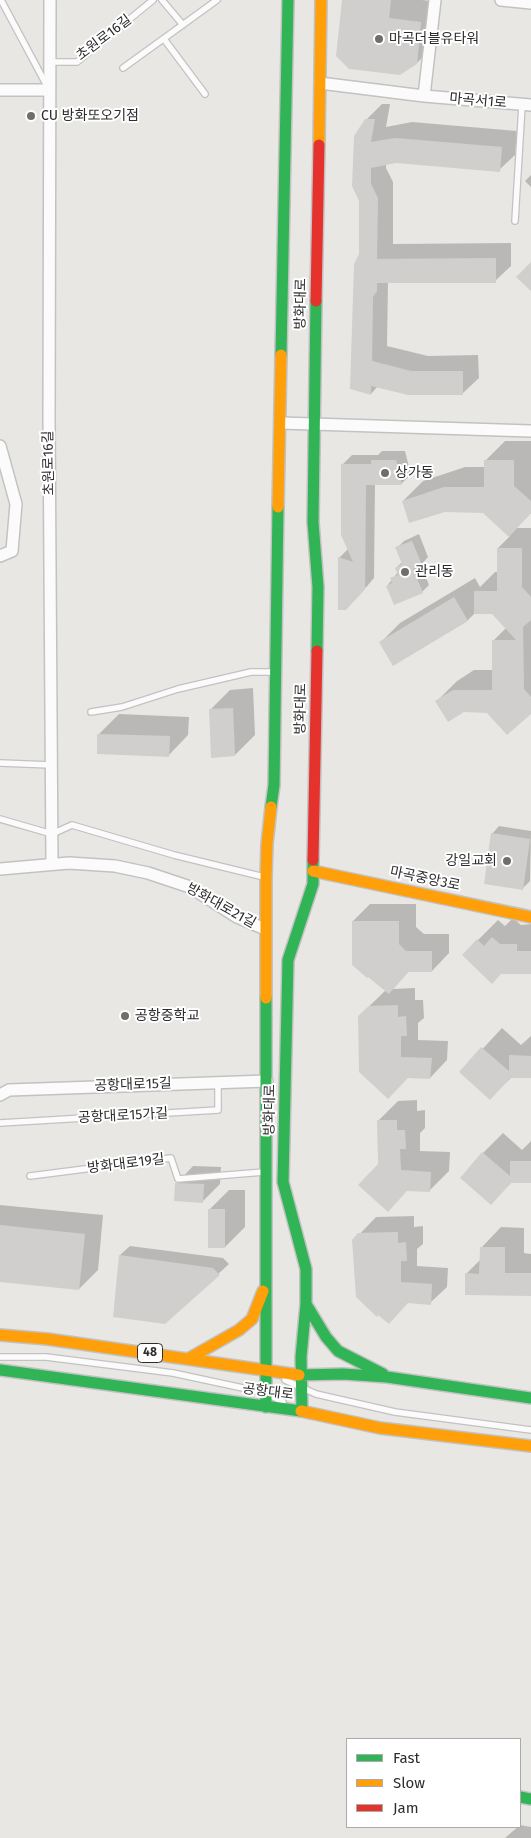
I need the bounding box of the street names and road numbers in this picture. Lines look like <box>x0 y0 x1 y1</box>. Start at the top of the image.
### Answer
street label: 초원로16길 <box>73 12 135 64</box>
street label: 마곡서1로 <box>449 90 507 112</box>
street label: 방화대로 <box>292 278 310 330</box>
street label: 초원로16길 <box>40 430 58 496</box>
street label: 방화대로 <box>292 683 310 735</box>
street label: 마곡중앙3로 <box>388 863 462 895</box>
street label: 방화대로21길 <box>183 880 259 932</box>
street label: 공항대로15길 <box>94 1075 172 1095</box>
street label: 방화대로 <box>261 1084 279 1136</box>
street label: 공항대로15가길 <box>77 1105 169 1127</box>
street label: 방화대로19길 <box>86 1151 166 1177</box>
road number: 48 <box>138 1344 162 1362</box>
street label: 공항대로 <box>241 1381 295 1403</box>

